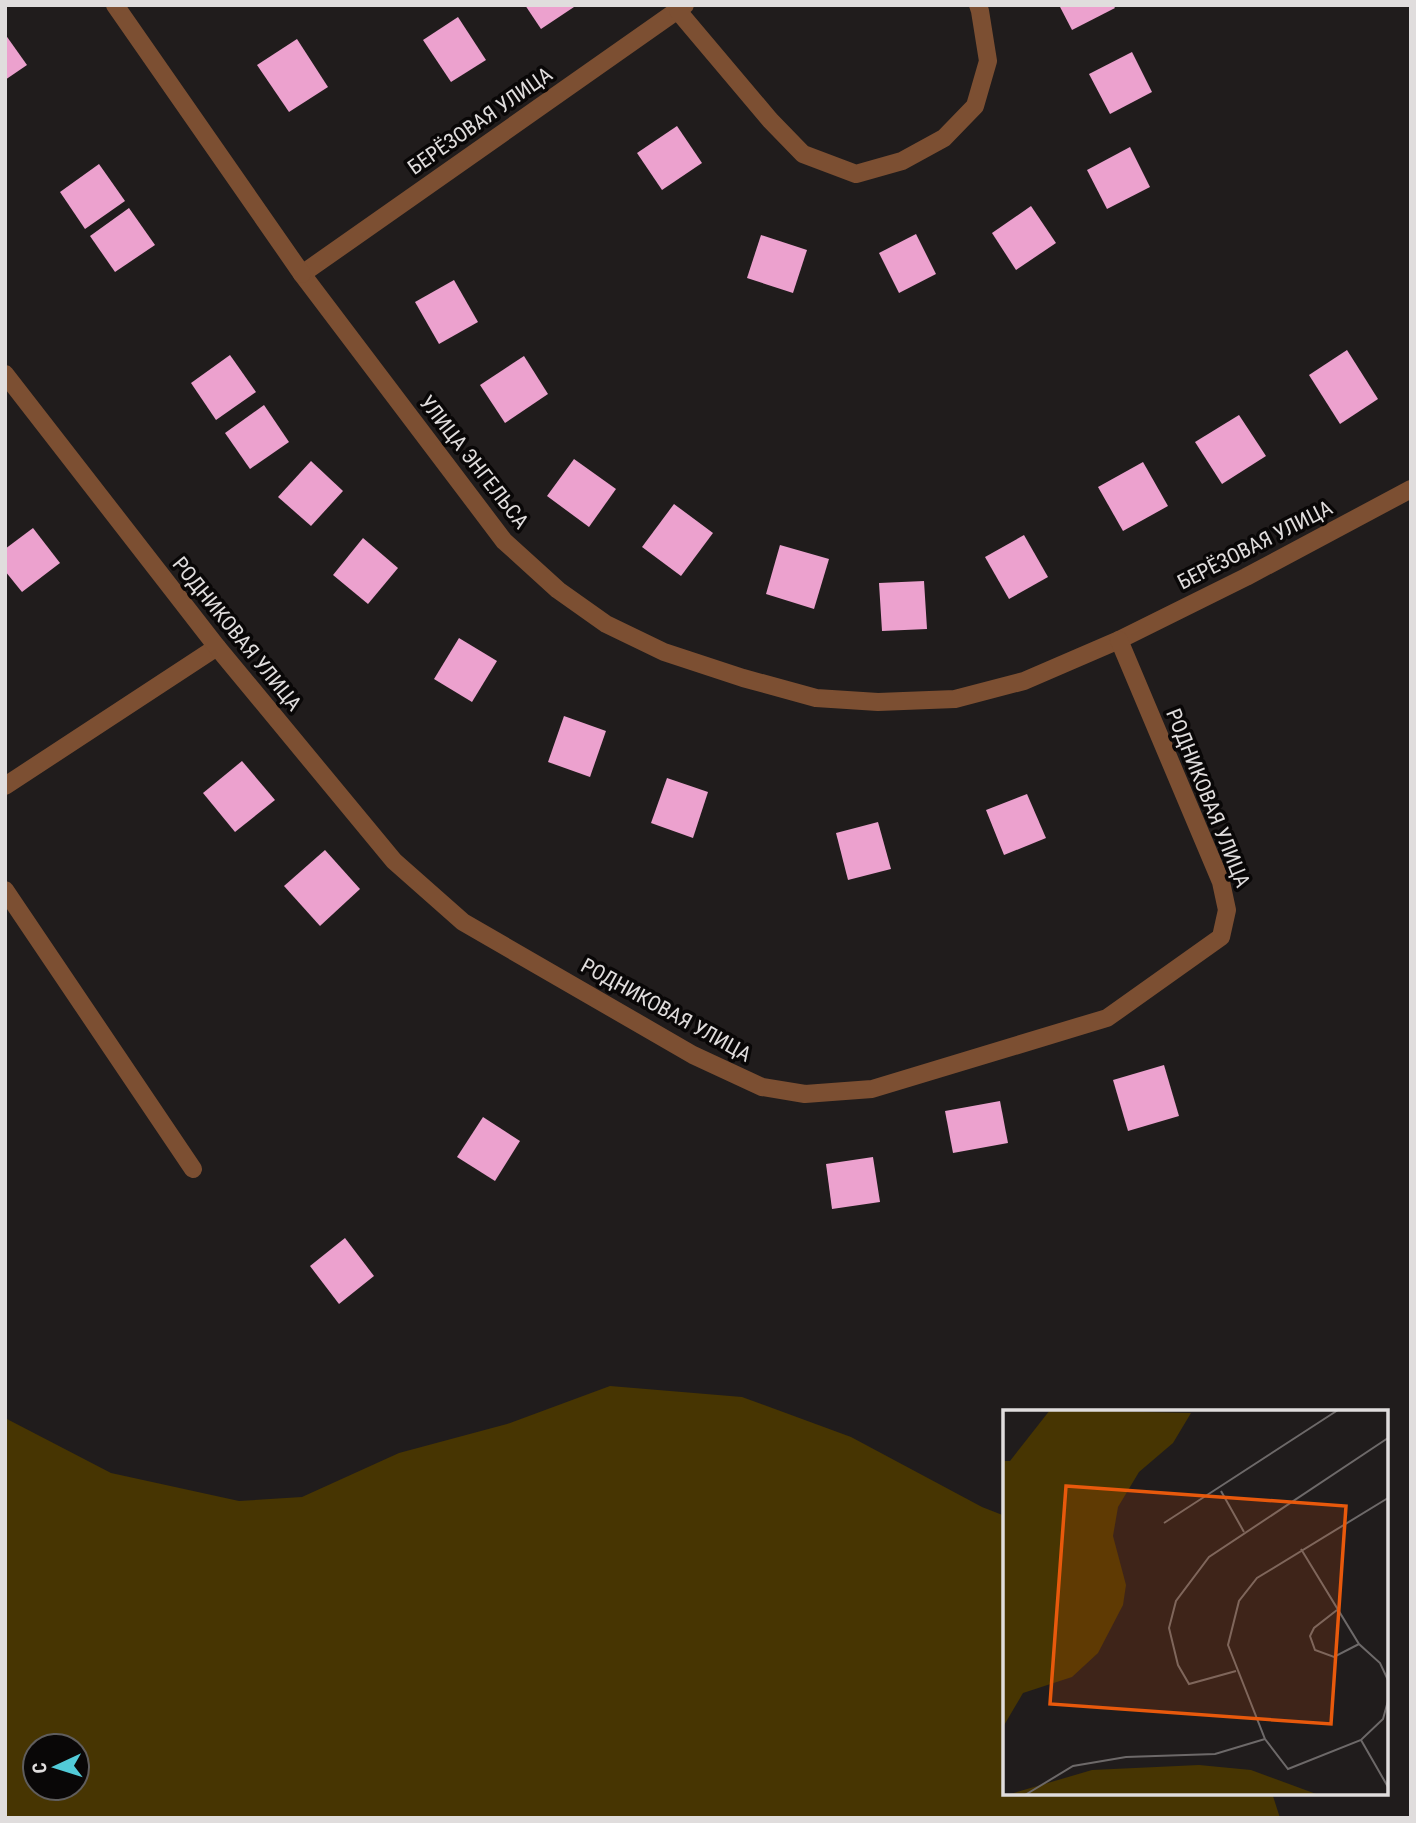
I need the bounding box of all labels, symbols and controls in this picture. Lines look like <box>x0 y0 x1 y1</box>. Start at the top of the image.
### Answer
street label: БЕРЁЗОВАЯ УЛИЦА <box>403 62 557 180</box>
street label: УЛИЦА ЭНГЕЛЬСА <box>415 391 533 533</box>
street label: БЕРЁЗОВАЯ УЛИЦА <box>1174 496 1336 594</box>
street label: РОДНИКОВАЯ УЛИЦА <box>168 552 306 716</box>
street label: РОДНИКОВАЯ УЛИЦА <box>1161 705 1255 891</box>
street label: РОДНИКОВАЯ УЛИЦА <box>577 953 755 1067</box>
inset map <box>1003 1410 1388 1795</box>
north arrow <box>21 1732 91 1802</box>
text: С <box>28 1762 51 1774</box>

